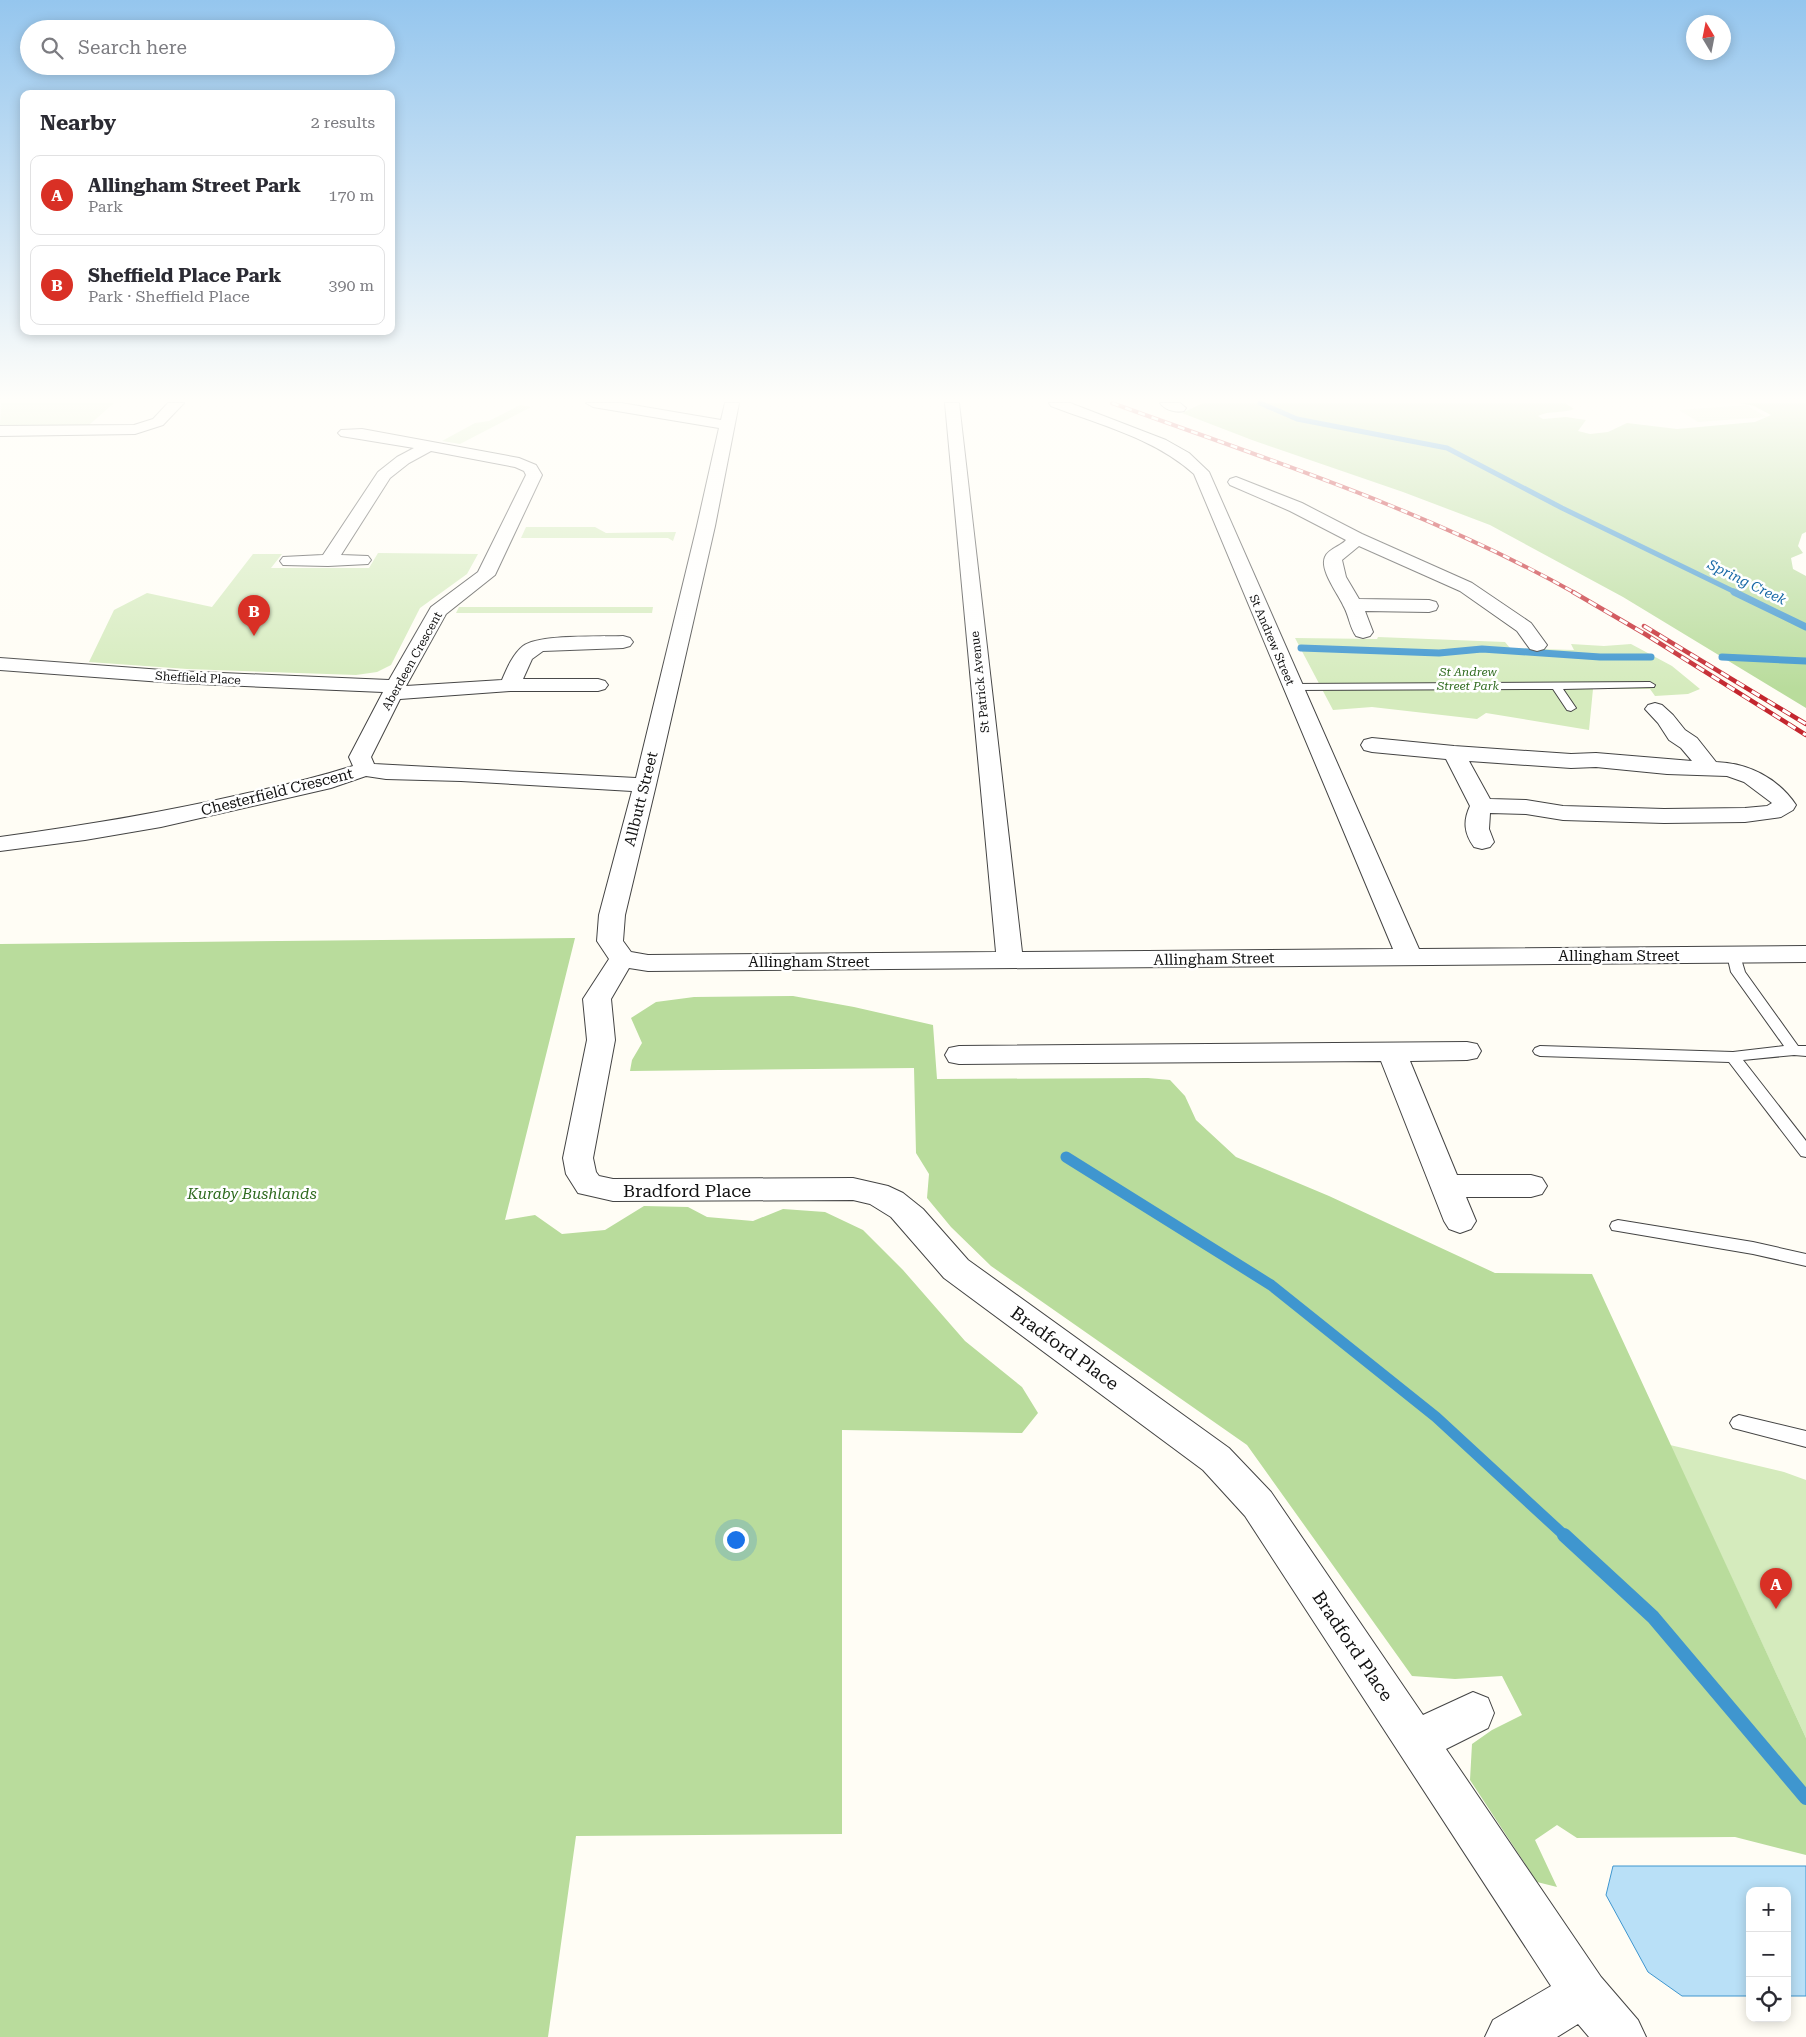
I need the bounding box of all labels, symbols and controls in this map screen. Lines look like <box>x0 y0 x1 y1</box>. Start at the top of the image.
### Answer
north arrow <box>1686 15 1731 60</box>
search box <box>20 20 395 75</box>
icon: search <box>38 34 66 62</box>
text: Search here <box>78 36 187 59</box>
text: Nearby <box>40 111 116 135</box>
text: 2 results <box>311 113 375 132</box>
text: Allingham Street Park <box>88 174 301 197</box>
text: A <box>51 186 63 205</box>
text: 170 m <box>328 186 374 205</box>
text: Park <box>88 197 123 216</box>
text: Sheffield Place Park <box>88 264 281 287</box>
text: B <box>51 276 63 295</box>
text: 390 m <box>328 276 374 295</box>
text: Park · Sheffield Place <box>88 287 250 306</box>
water label: Spring Creek <box>1704 556 1789 608</box>
street label: St Andrew Street <box>1247 592 1298 688</box>
pin: B <box>238 595 270 636</box>
street label: Aberdeen Crescent <box>379 609 445 713</box>
street label: St Patrick Avenue <box>968 630 992 734</box>
park label: St Andrew Street Park <box>1436 665 1500 693</box>
street label: Sheffield Place <box>155 669 242 687</box>
street label: Allbutt Street <box>621 749 662 848</box>
street label: Chesterfield Crescent <box>199 764 355 820</box>
street label: Allingham Street <box>1558 947 1680 965</box>
street label: Allingham Street <box>1153 949 1275 969</box>
street label: Allingham Street <box>748 953 870 971</box>
street label: Bradford Place <box>623 1180 751 1201</box>
park label: Kuraby Bushlands <box>186 1185 317 1203</box>
street label: Bradford Place <box>1007 1302 1123 1394</box>
your location <box>723 1527 749 1553</box>
pin: A <box>1760 1568 1792 1609</box>
street label: Bradford Place <box>1308 1587 1398 1705</box>
map controls <box>1746 1887 1791 2022</box>
button: + <box>1746 1887 1791 1932</box>
button: − <box>1746 1932 1791 1977</box>
button: locate <box>1746 1977 1791 2022</box>

